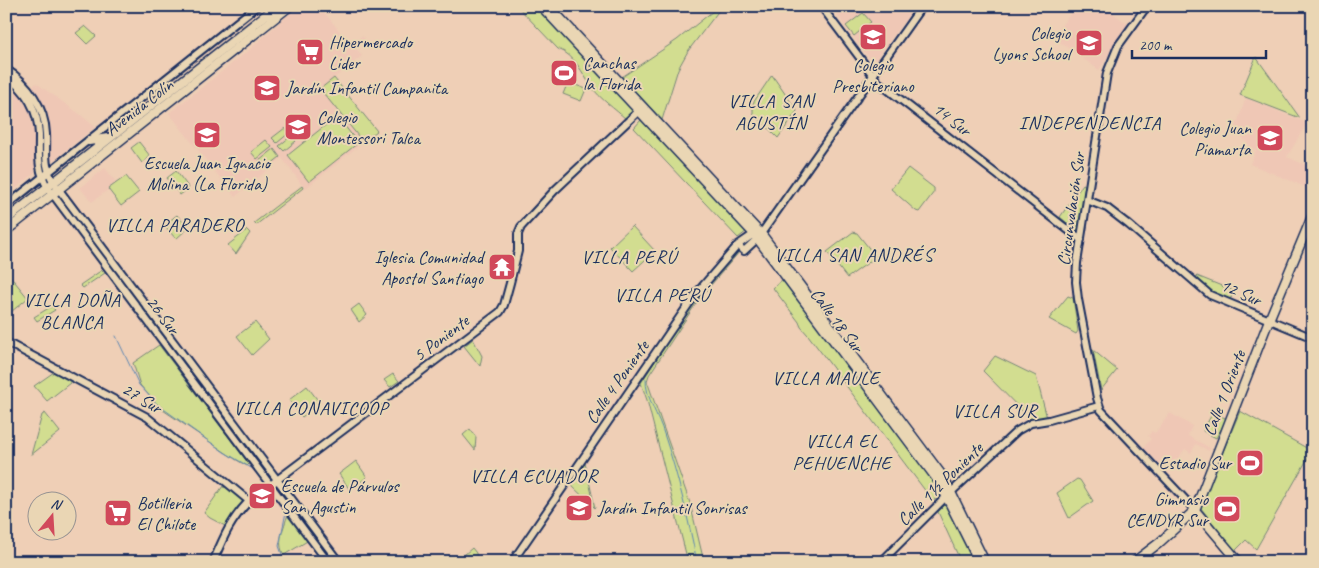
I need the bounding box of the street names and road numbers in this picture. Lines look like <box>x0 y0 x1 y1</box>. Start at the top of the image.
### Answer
street label: Avenida Colín <box>101 73 178 140</box>
street label: 14 Sur <box>929 97 977 142</box>
street label: Circunvalación Sur <box>1052 149 1090 267</box>
street label: 12 Sur <box>1217 273 1267 312</box>
street label: Calle 18 Sur <box>806 284 870 358</box>
street label: 26 Sur <box>142 292 186 340</box>
street label: 5 Poniente <box>409 309 474 366</box>
street label: Calle 4 Poniente <box>580 335 654 428</box>
street label: Calle 1 Oriente <box>1198 346 1251 439</box>
street label: 27 Sur <box>118 378 168 420</box>
street label: Calle 1½ Poniente <box>892 437 988 530</box>

